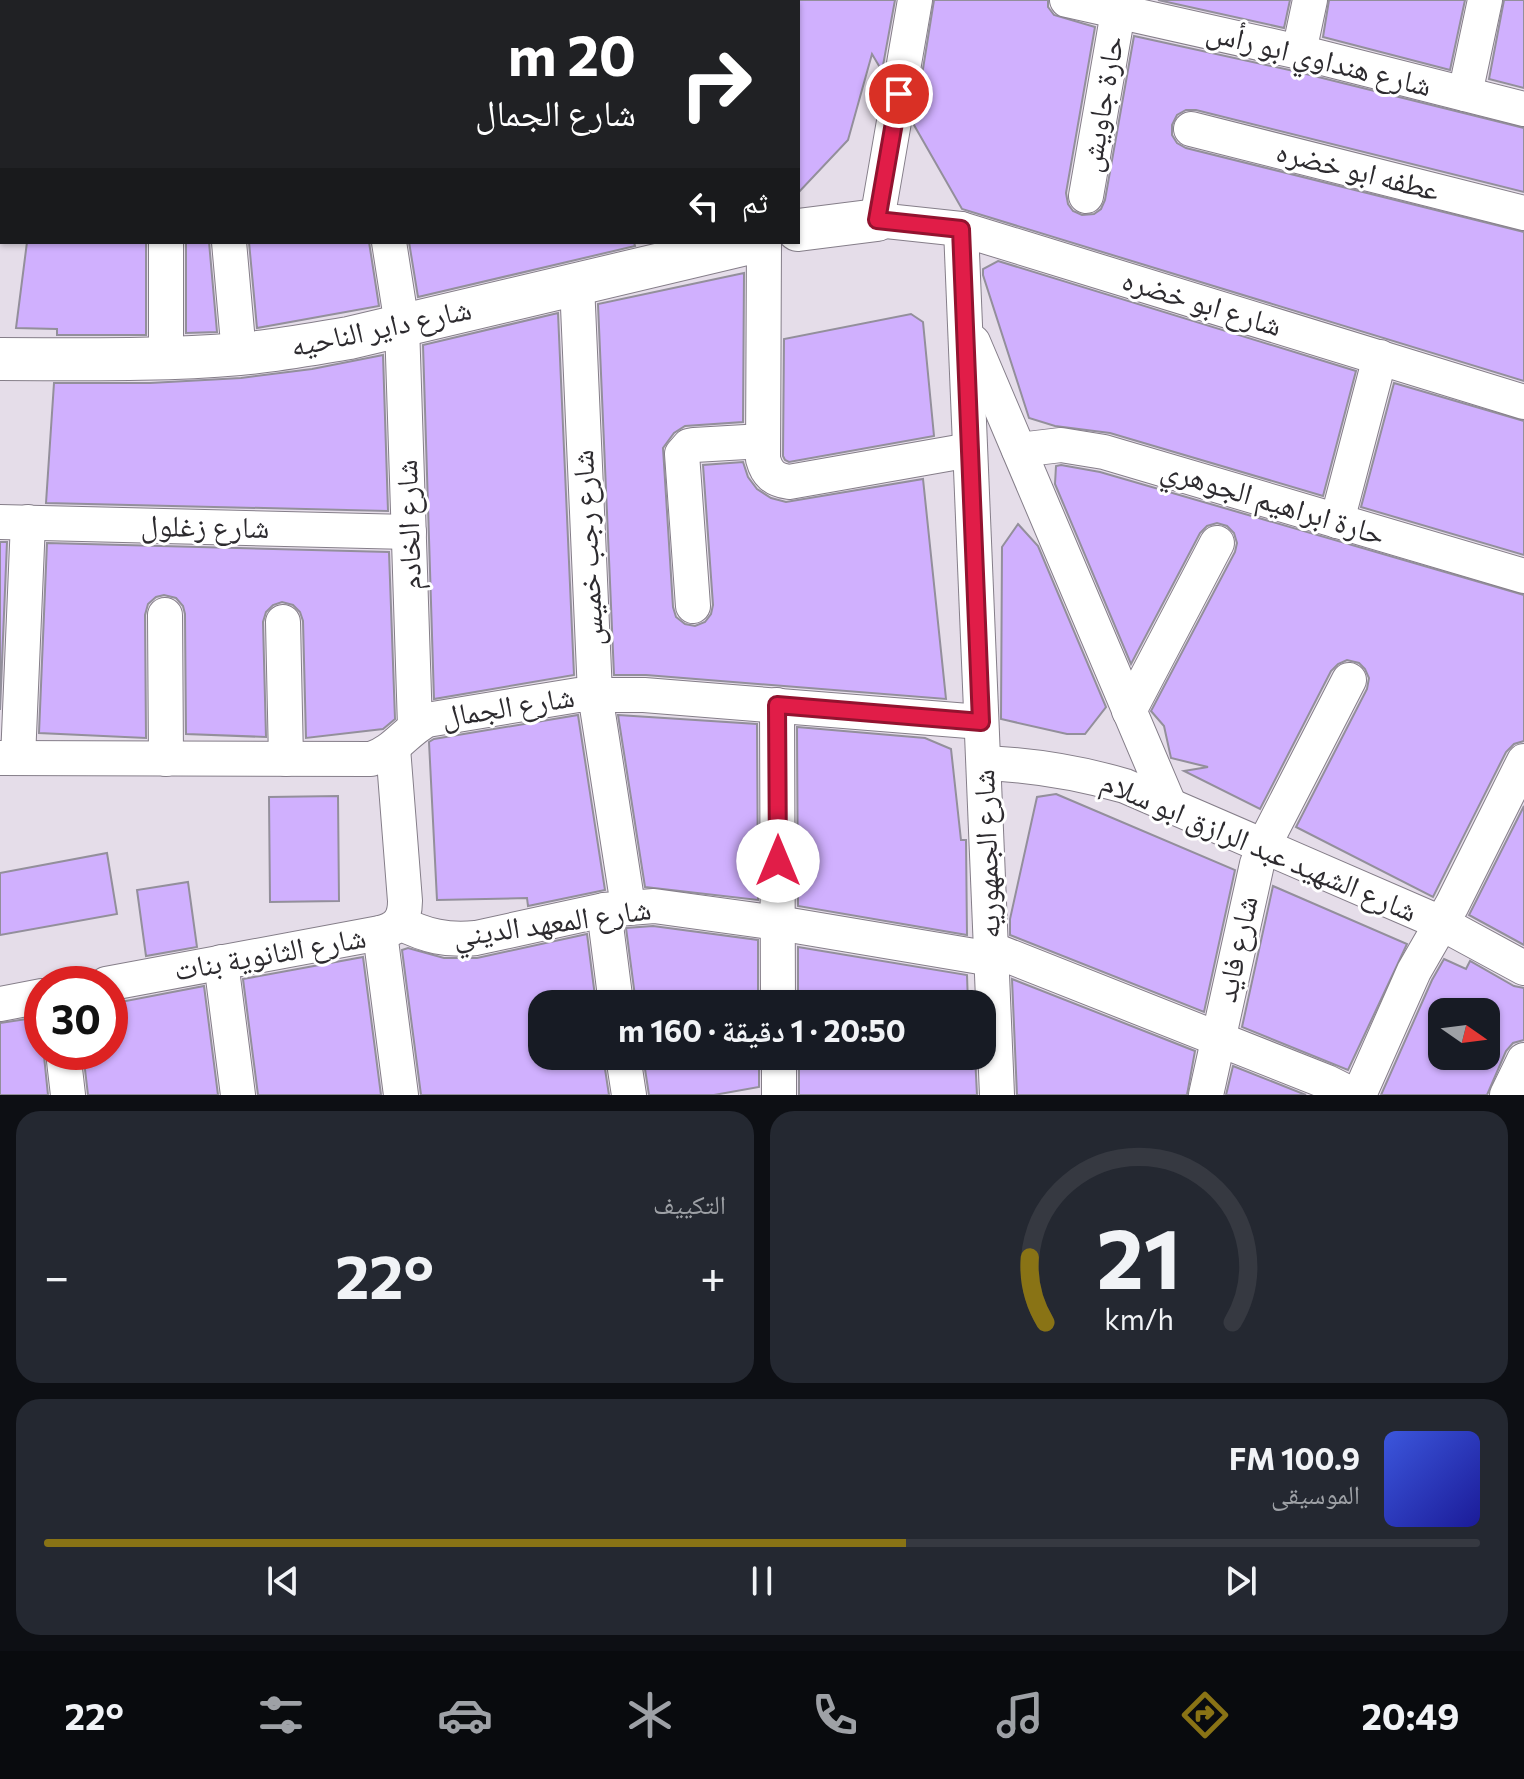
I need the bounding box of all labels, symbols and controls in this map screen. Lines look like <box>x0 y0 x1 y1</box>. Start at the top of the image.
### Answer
street label: شارع هنداوي ابو رأس <box>1201 11 1436 110</box>
text: 20 m <box>508 19 636 88</box>
icon: right <box>664 32 768 136</box>
street label: حارة جاويش <box>1069 33 1132 175</box>
pin <box>865 60 933 128</box>
icon: arrive <box>877 72 921 116</box>
text: شارع الجمال <box>475 89 636 133</box>
street label: عطفه ابو خضره <box>1273 130 1444 208</box>
text: ثم <box>742 182 768 219</box>
icon: left <box>682 184 726 228</box>
street label: شارع ابو خضره <box>1118 259 1287 345</box>
street label: شارع داير الناحيه <box>287 288 475 366</box>
street label: حارة ابراهيم الجوهري <box>1155 448 1390 558</box>
street label: شارع رجب خميس <box>562 449 612 647</box>
street label: شارع الخادم <box>386 459 430 591</box>
street label: شارع زغلول <box>140 505 270 547</box>
street label: شارع الجمال <box>438 676 577 736</box>
street label: شارع الشهيد عبد الرازق ابو سلام <box>1095 761 1424 931</box>
street label: شارع الجمهوريه <box>963 769 1009 939</box>
position arrow <box>736 819 820 903</box>
street label: شارع المعهد الديني <box>450 888 654 960</box>
street label: شارع فايد <box>1205 892 1267 1006</box>
street label: شارع الثانوية بنات <box>171 916 369 990</box>
speed limit sign: 30 <box>24 966 128 1070</box>
north arrow <box>1428 998 1500 1070</box>
map controls <box>1428 998 1500 1070</box>
text: 20:50 · 1 دقيقة · 160 m <box>618 1011 906 1048</box>
text: التكييف <box>653 1188 726 1219</box>
text: 21 <box>1097 1204 1181 1306</box>
text: 22° <box>335 1238 434 1311</box>
text: − <box>44 1248 69 1302</box>
text: + <box>700 1248 726 1302</box>
text: km/h <box>1104 1301 1174 1336</box>
text: 100.9 FM <box>1229 1439 1360 1476</box>
text: الموسيقى <box>1271 1478 1360 1509</box>
icon: previous <box>261 1559 305 1603</box>
icon: pause <box>740 1559 784 1603</box>
icon: next <box>1219 1559 1263 1603</box>
icon: filters <box>253 1687 309 1743</box>
icon: car <box>437 1687 493 1743</box>
icon: climate <box>622 1687 678 1743</box>
icon: phone <box>807 1687 863 1743</box>
icon: music <box>992 1687 1048 1743</box>
icon: directions <box>1177 1687 1233 1743</box>
text: 22° <box>64 1693 124 1737</box>
text: 20:49 <box>1362 1693 1460 1737</box>

